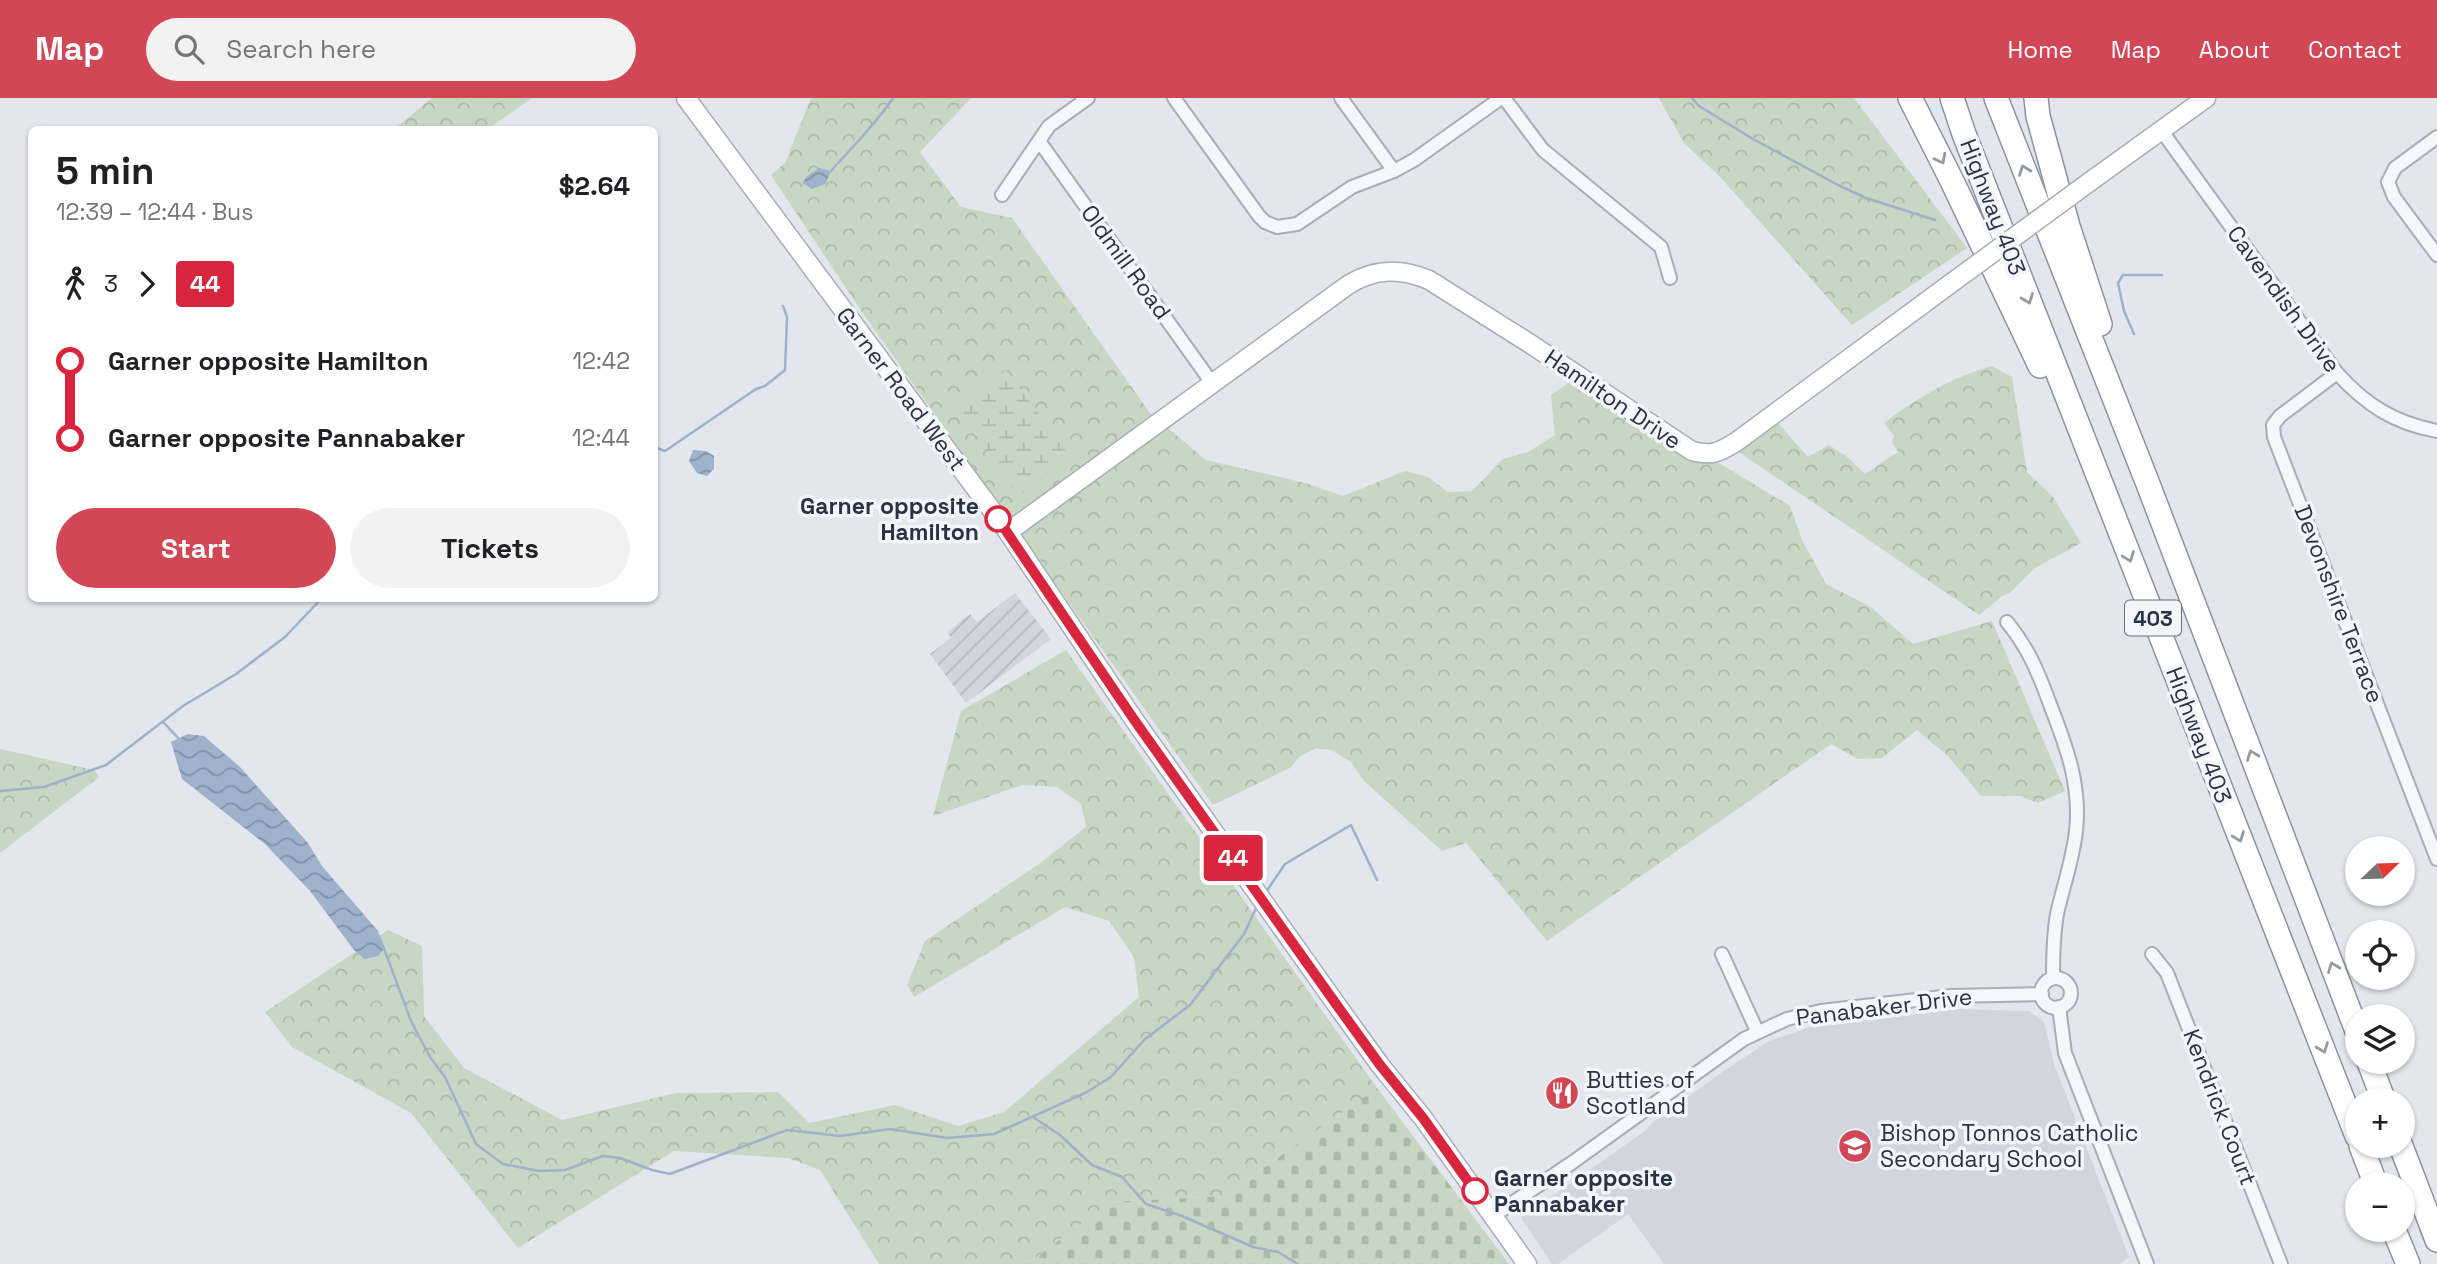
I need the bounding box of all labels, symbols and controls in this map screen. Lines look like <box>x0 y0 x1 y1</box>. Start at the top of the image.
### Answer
search box <box>146 18 636 81</box>
text: Map <box>35 28 104 70</box>
icon: search <box>170 30 208 68</box>
text: Search here <box>226 32 376 66</box>
text: Home <box>2007 34 2073 65</box>
text: Map <box>2111 34 2161 65</box>
text: About <box>2199 34 2270 65</box>
text: Contact <box>2308 34 2402 65</box>
street label: Highway 403 <box>1953 135 2033 279</box>
text: 5 min <box>56 147 154 195</box>
one-way arrow <box>1933 152 1946 164</box>
one-way arrow <box>2019 165 2033 177</box>
text: $2.64 <box>559 169 630 203</box>
text: 12:39 – 12:44 · Bus <box>56 197 253 227</box>
street label: Oldmill Road <box>1074 199 1178 325</box>
street label: Cavendish Drive <box>2221 220 2347 378</box>
icon: walk <box>56 265 94 303</box>
icon: forward <box>128 265 166 303</box>
text: 44 <box>190 268 220 299</box>
text: 3 <box>104 269 118 299</box>
one-way arrow <box>2020 293 2034 305</box>
street label: Garner Road West <box>830 301 972 477</box>
street label: Hamilton Drive <box>1539 342 1687 456</box>
text: Garner opposite Hamilton <box>108 344 428 378</box>
text: 12:42 <box>572 346 630 376</box>
text: Garner opposite Pannabaker <box>108 421 465 455</box>
text: 12:44 <box>572 423 630 453</box>
place label: Garner opposite Hamilton <box>800 491 979 547</box>
street label: Devonshire Terrace <box>2287 501 2391 707</box>
marker: Garner opposite Hamilton <box>985 506 1011 532</box>
button: Start <box>56 508 336 588</box>
button: Tickets <box>350 508 630 588</box>
one-way arrow <box>2121 550 2135 562</box>
road number: 403 <box>2125 601 2181 636</box>
street label: Highway 403 <box>2159 663 2239 807</box>
one-way arrow <box>2246 750 2260 762</box>
one-way arrow <box>2231 830 2245 842</box>
line badge: 44 <box>1202 835 1264 881</box>
north arrow <box>2345 836 2415 906</box>
map controls <box>2345 836 2415 1242</box>
text: 44 <box>1218 842 1248 873</box>
button: locate <box>2345 920 2415 990</box>
one-way arrow <box>2327 962 2341 974</box>
street label: Panabaker Drive <box>1794 981 1974 1033</box>
button: layers <box>2345 1004 2415 1074</box>
street label: Kendrick Court <box>2176 1025 2264 1189</box>
one-way arrow <box>2314 1042 2328 1054</box>
place label: Butties of Scotland <box>1586 1065 1694 1121</box>
restaurant icon: Butties of Scotland <box>1543 1074 1581 1112</box>
button: + <box>2345 1088 2415 1158</box>
place label: Bishop Tonnos Catholic Secondary School <box>1880 1118 2138 1174</box>
school or university icon: Bishop Tonnos Catholic Secondary School <box>1836 1127 1874 1165</box>
place label: Garner opposite Pannabaker <box>1494 1163 1673 1219</box>
button: − <box>2345 1172 2415 1242</box>
marker: Garner opposite Pannabaker <box>1462 1178 1488 1204</box>

